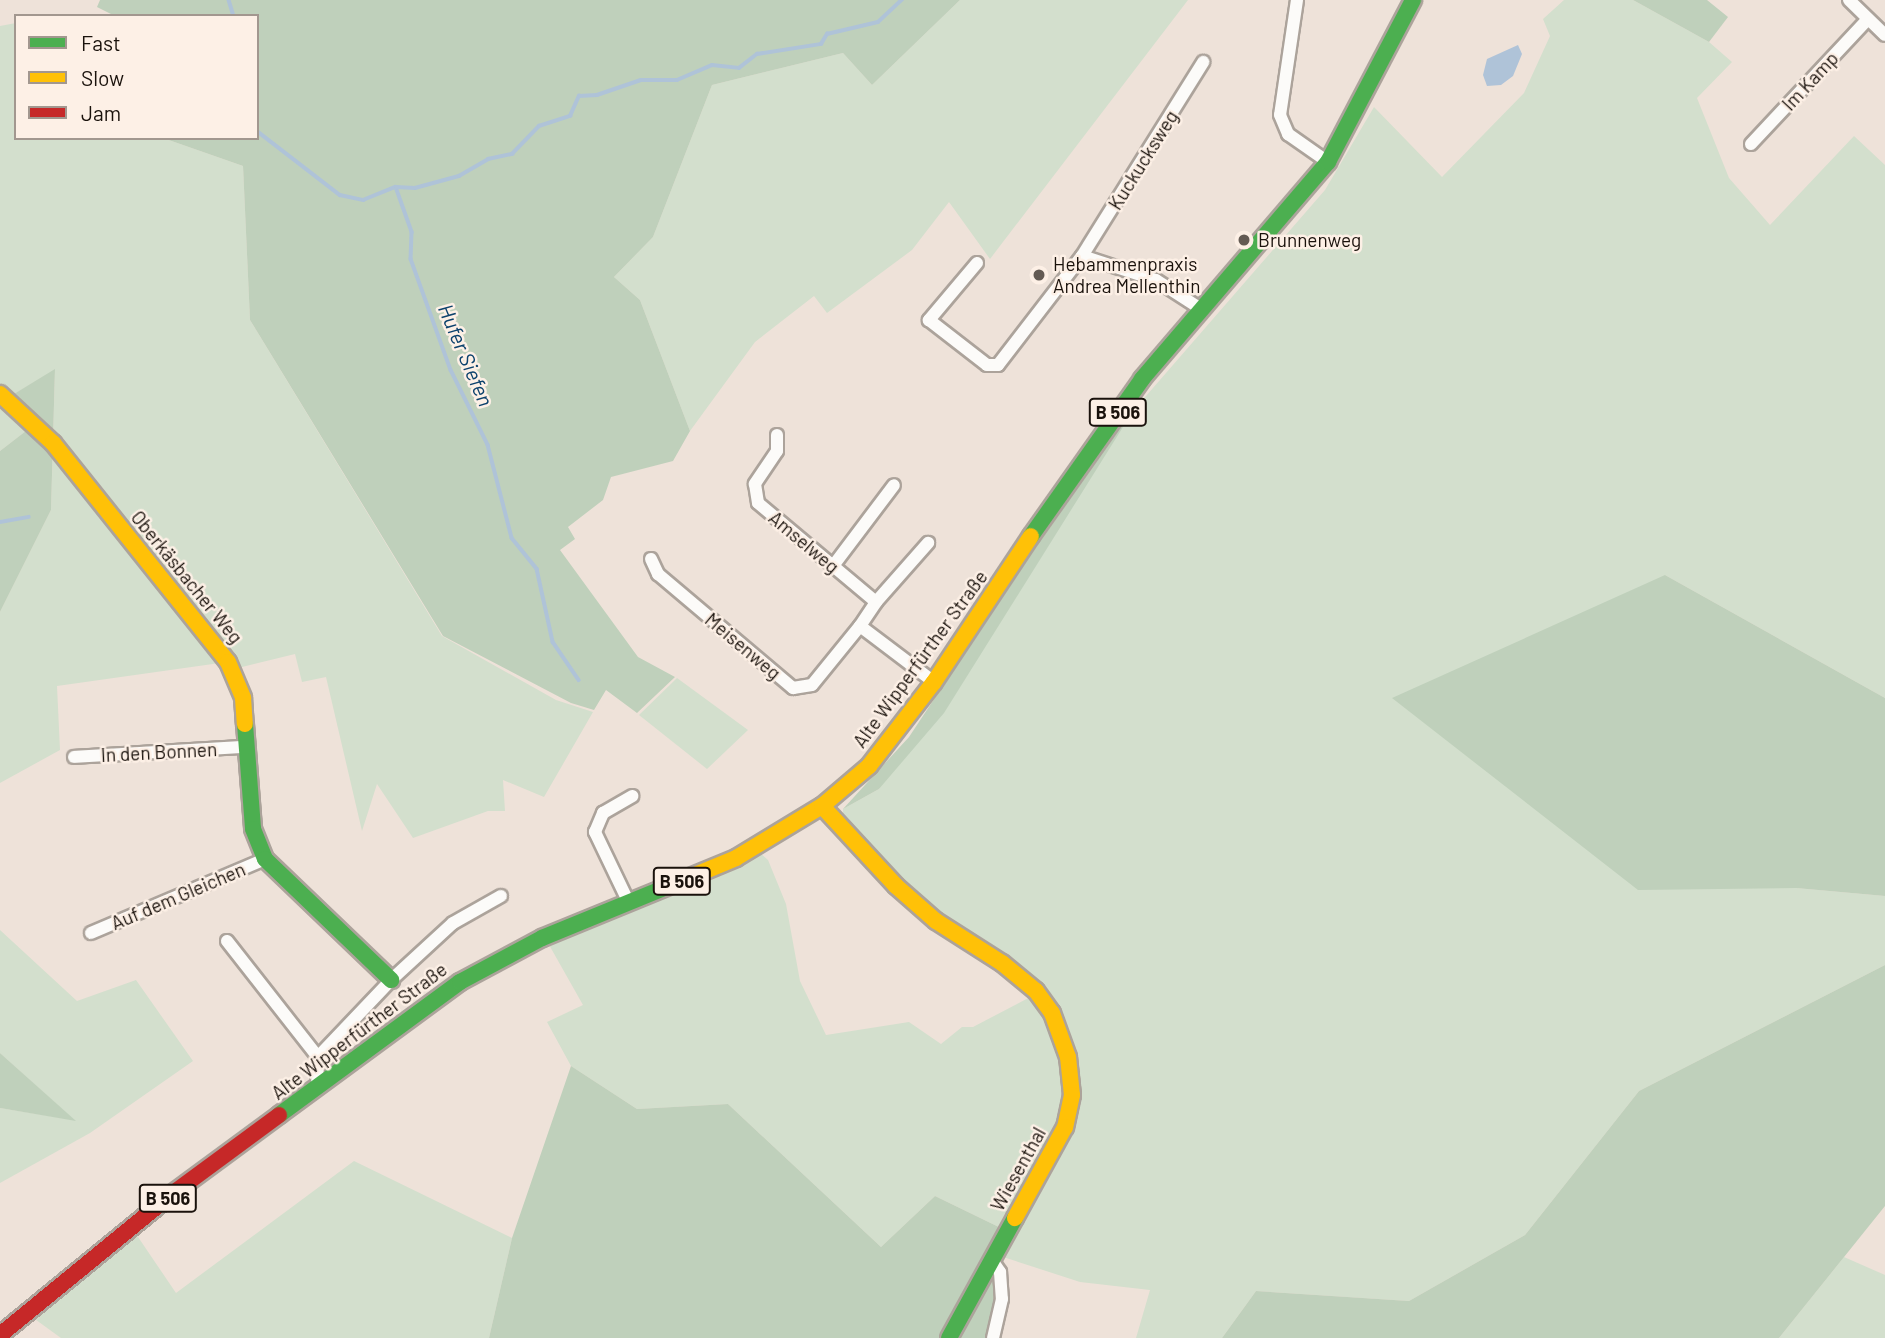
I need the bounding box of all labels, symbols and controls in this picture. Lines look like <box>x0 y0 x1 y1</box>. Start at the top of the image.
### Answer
legend <box>14 14 259 140</box>
text: Fast <box>81 30 121 55</box>
street label: Im Kamp <box>1777 47 1843 115</box>
text: Slow <box>81 65 124 90</box>
text: Jam <box>81 100 121 125</box>
street label: Kuckucksweg <box>1103 106 1183 214</box>
place label: Brunnenweg <box>1258 229 1361 251</box>
marker: Brunnenweg <box>1236 232 1252 248</box>
place label: Hebammenpraxis Andrea Mellenthin <box>1053 253 1200 297</box>
marker: Hebammenpraxis Andrea Mellenthin <box>1031 267 1047 283</box>
water label: Hufer Siefen <box>433 300 499 410</box>
road number: B 506 <box>1088 398 1148 426</box>
street label: Oberkäsbacher Weg <box>126 506 248 648</box>
street label: Amselweg <box>764 506 844 578</box>
street label: Alte Wipperfürther Straße <box>848 566 992 752</box>
street label: Meisenweg <box>701 608 785 684</box>
street label: In den Bonnen <box>100 738 218 766</box>
street label: Auf dem Gleichen <box>107 857 249 935</box>
road number: B 506 <box>652 866 712 896</box>
street label: Alte Wipperfürther Straße <box>267 958 451 1104</box>
street label: Wiesenthal <box>986 1123 1050 1215</box>
road number: B 506 <box>138 1184 198 1212</box>

